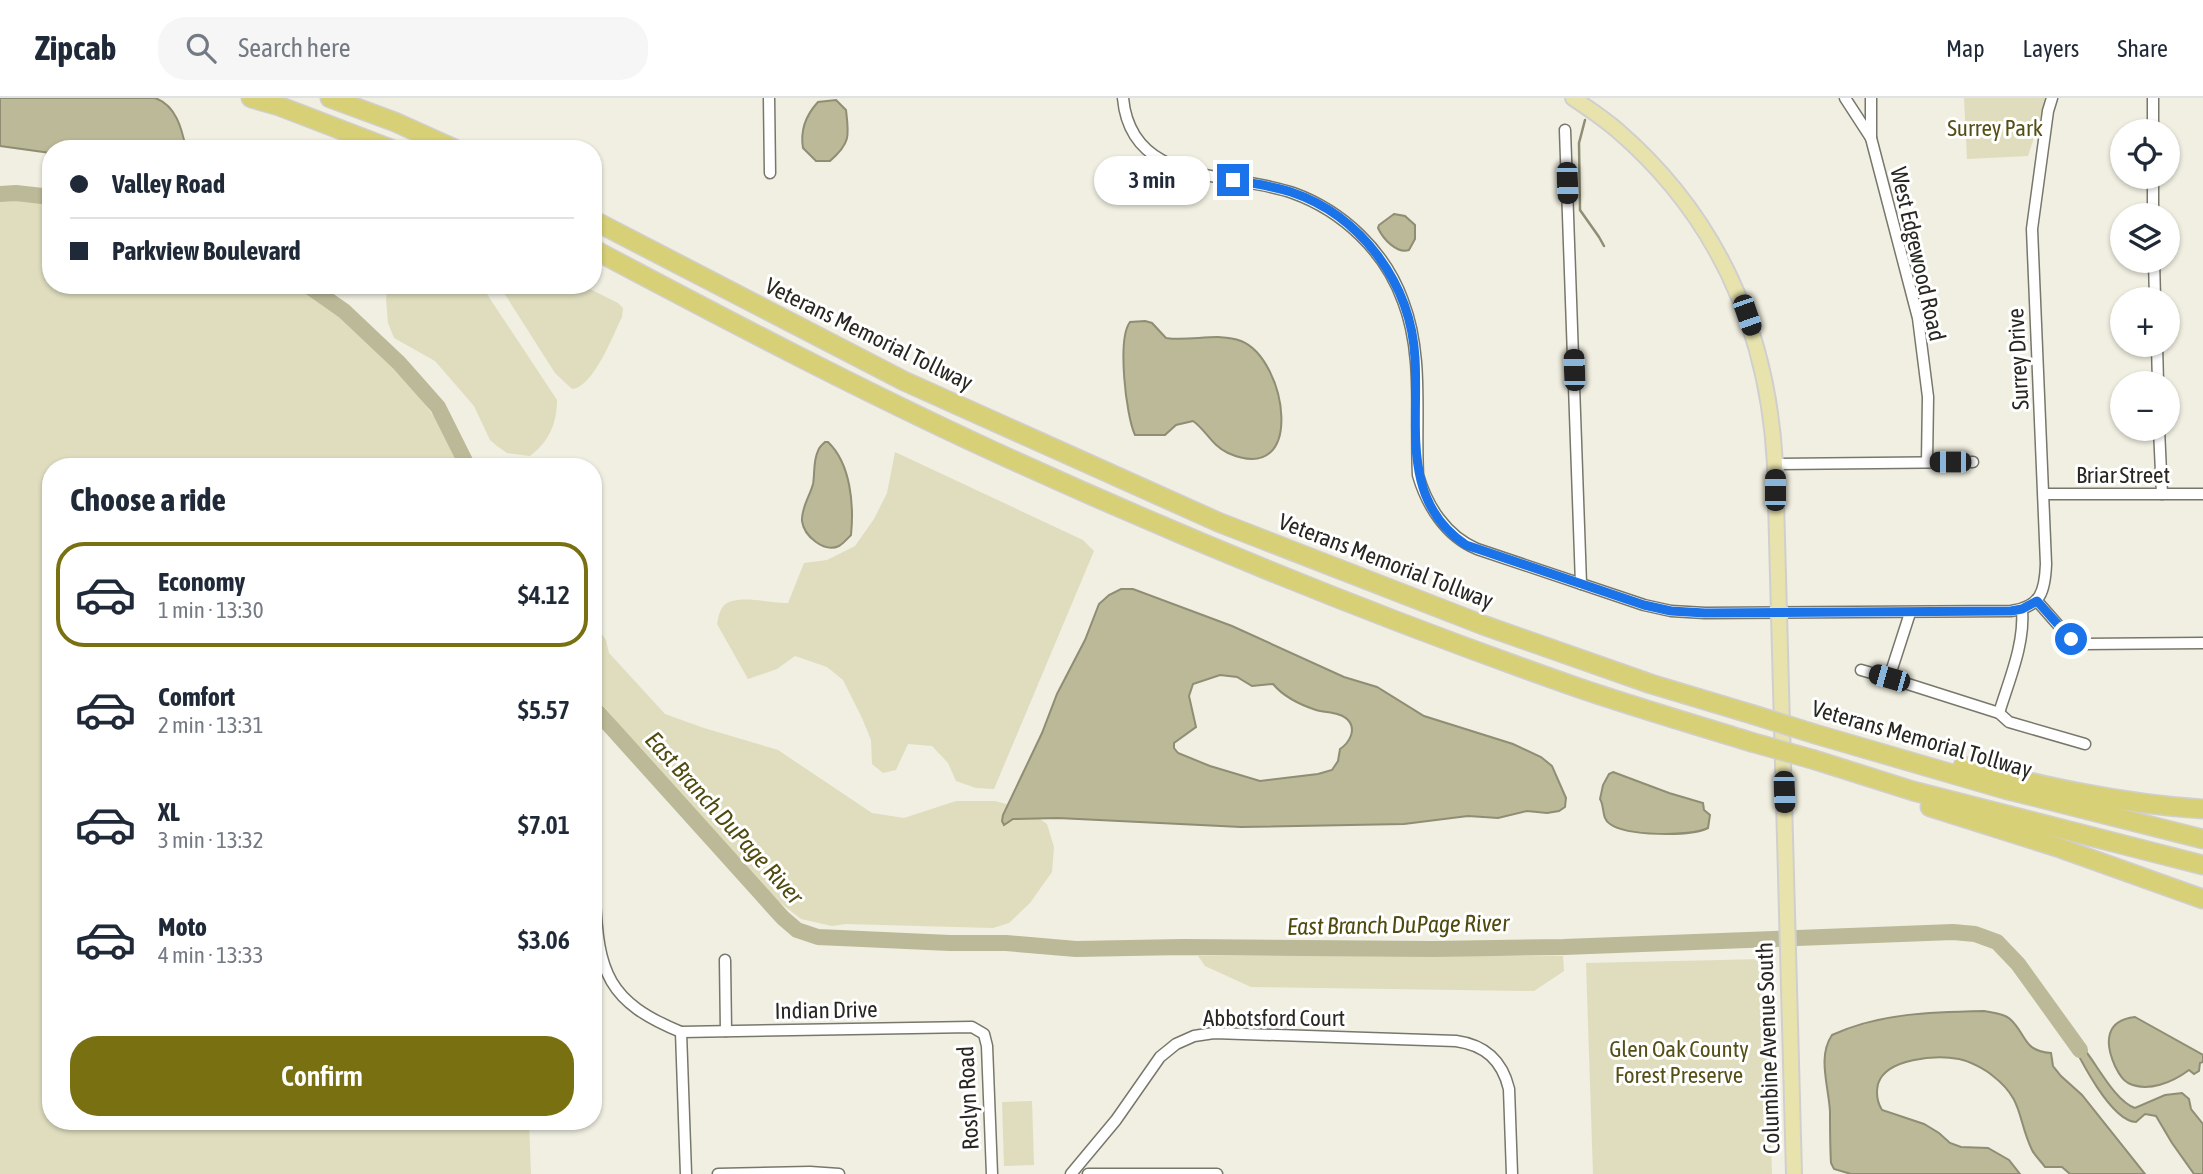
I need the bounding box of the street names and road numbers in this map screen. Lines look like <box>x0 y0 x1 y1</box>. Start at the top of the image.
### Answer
street label: West Edgewood Road <box>1885 164 1951 344</box>
street label: Veterans Memorial Tollway <box>761 272 977 396</box>
street label: Surrey Drive <box>2002 307 2034 411</box>
street label: Briar Street <box>2076 462 2170 488</box>
street label: Veterans Memorial Tollway <box>1275 508 1497 614</box>
street label: Veterans Memorial Tollway <box>1809 695 2035 783</box>
street label: Columbine Avenue South <box>1751 942 1785 1154</box>
street label: Indian Drive <box>774 996 878 1024</box>
street label: Abbotsford Court <box>1203 1005 1345 1031</box>
street label: Roslyn Road <box>952 1045 984 1151</box>

